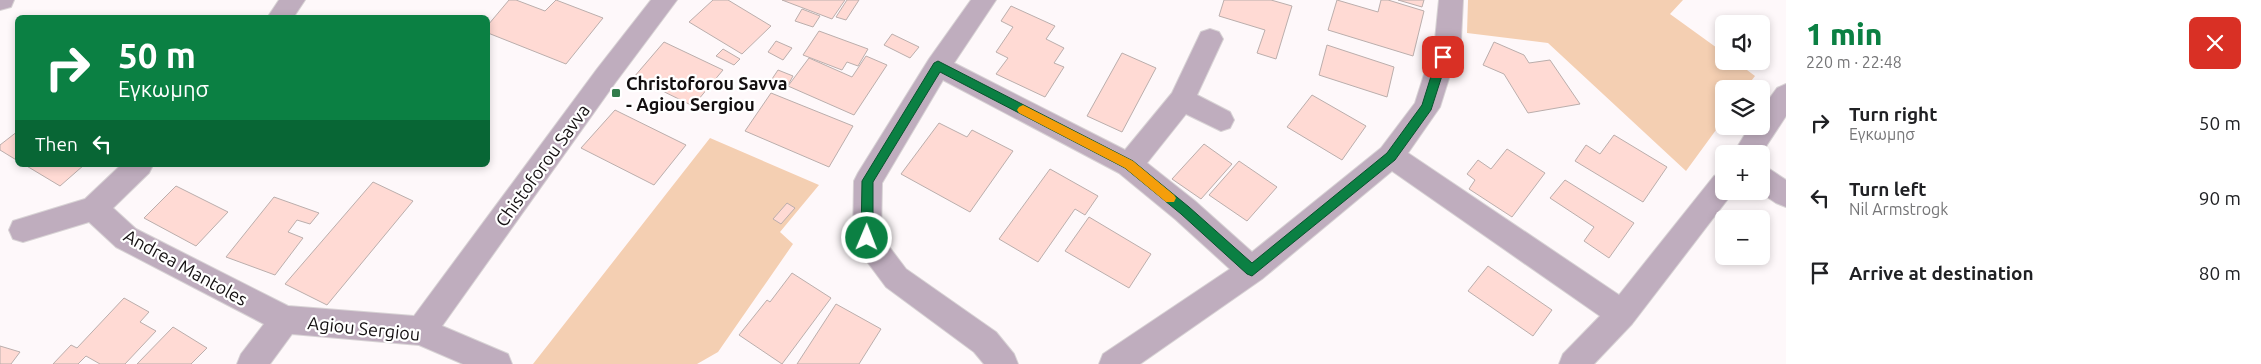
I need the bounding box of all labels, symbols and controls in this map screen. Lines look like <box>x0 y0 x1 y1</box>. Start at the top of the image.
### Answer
map controls <box>1715 15 1770 265</box>
button: sound <box>1715 15 1770 70</box>
text: 1 min <box>1806 17 1882 51</box>
button: close <box>2189 17 2241 69</box>
icon: right <box>35 35 100 100</box>
text: 50 m <box>118 35 196 75</box>
pin <box>1422 36 1464 78</box>
icon: arrive <box>1429 43 1457 71</box>
text: 220 m · 22:48 <box>1806 53 1902 71</box>
place label: Christoforou Savva - Agiou Sergiou <box>626 73 788 114</box>
text: Εγκωμησ <box>118 76 209 101</box>
button: layers <box>1715 80 1770 135</box>
marker: Christoforou Savva - Agiou Sergiou <box>610 87 622 99</box>
street label: Chistoforou Savva <box>491 100 593 230</box>
text: Turn right <box>1849 103 1937 125</box>
icon: right <box>1806 109 1834 137</box>
text: 50 m <box>2199 112 2241 134</box>
text: Εγκωμησ <box>1849 125 1915 143</box>
icon: left <box>88 130 116 158</box>
text: Then <box>35 133 78 155</box>
button: + <box>1715 145 1770 200</box>
text: Turn left <box>1849 178 1927 200</box>
icon: left <box>1806 184 1834 212</box>
text: 90 m <box>2199 187 2241 209</box>
text: Nil Armstrogk <box>1849 200 1948 218</box>
button: − <box>1715 210 1770 265</box>
position arrow <box>840 211 892 263</box>
street label: Andrea Mantoles <box>121 225 251 309</box>
icon: arrive <box>1806 259 1834 287</box>
text: Arrive at destination <box>1849 262 2034 284</box>
text: 80 m <box>2199 262 2241 284</box>
street label: Agiou Sergiou <box>307 312 421 344</box>

